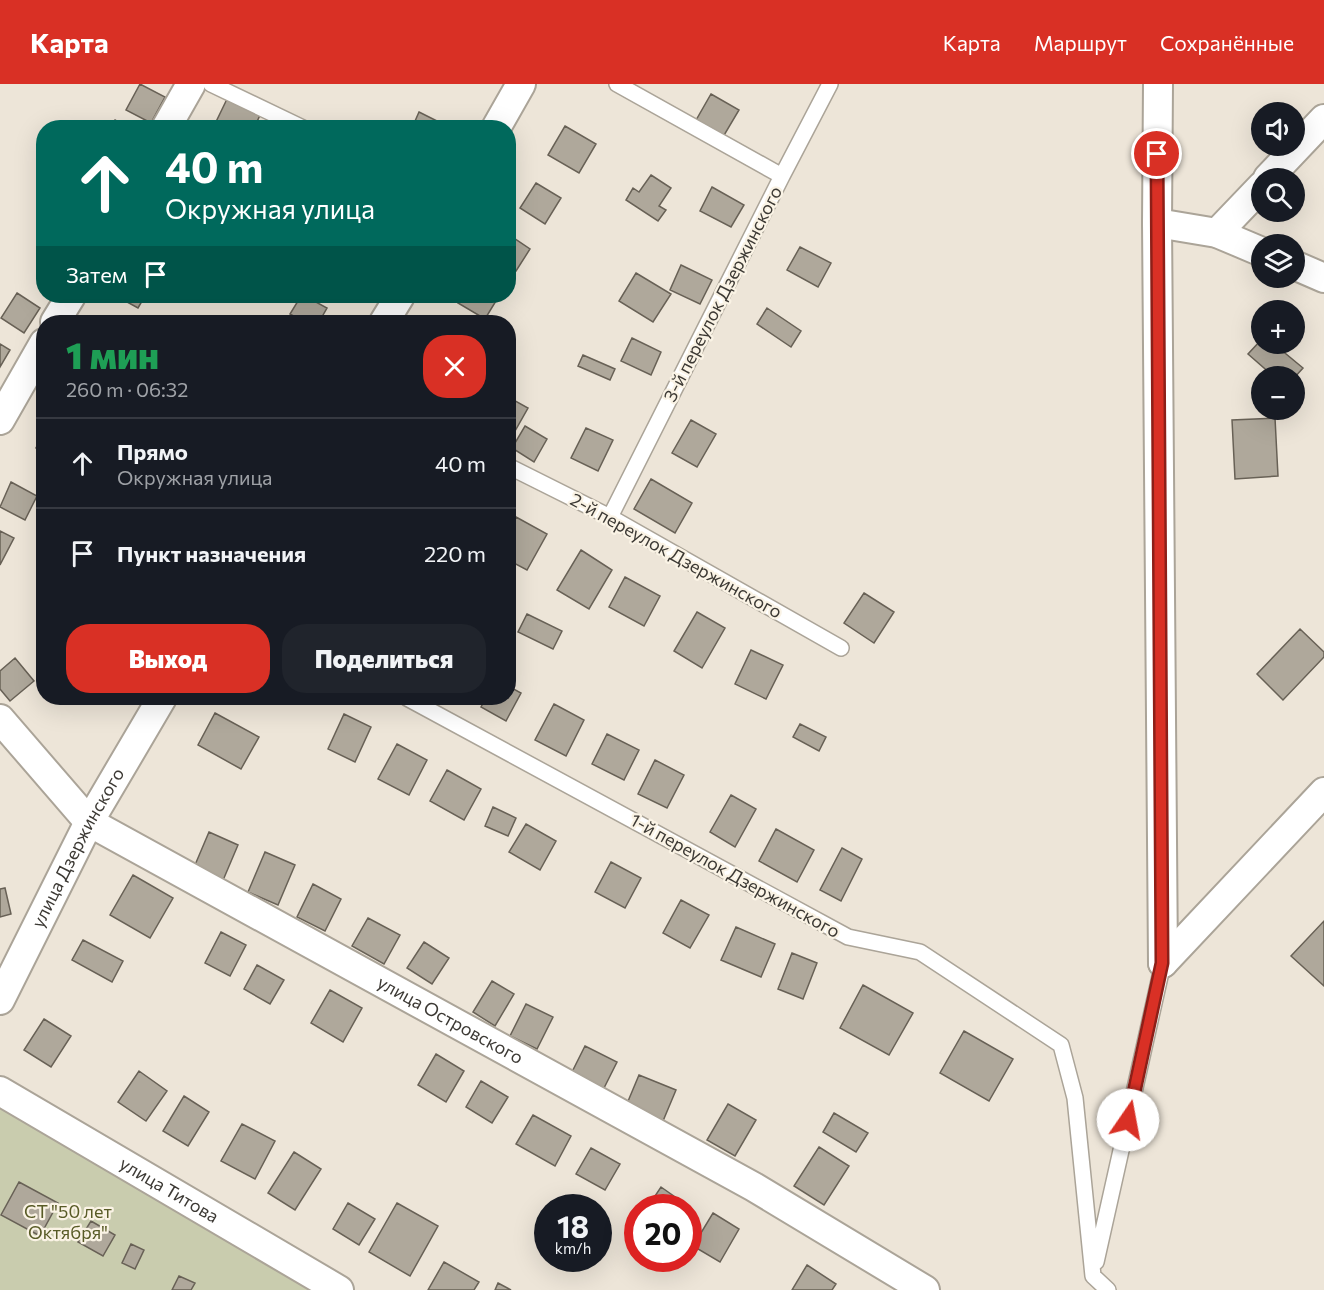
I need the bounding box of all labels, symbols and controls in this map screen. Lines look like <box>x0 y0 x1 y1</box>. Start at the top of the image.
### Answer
text: Карта <box>30 25 109 59</box>
text: Карта <box>943 30 1001 55</box>
text: Маршрут <box>1034 30 1127 55</box>
text: Сохранённые <box>1160 30 1294 55</box>
map controls <box>1251 102 1305 420</box>
button: sound <box>1251 102 1305 156</box>
pin <box>1131 128 1182 179</box>
icon: arrive <box>1140 137 1173 170</box>
text: 40 m <box>165 140 263 192</box>
icon: ahead <box>66 144 144 222</box>
button: search <box>1251 168 1305 222</box>
street label: 3-й переулок Дзержинского <box>658 182 786 405</box>
text: Окружная улица <box>165 192 375 225</box>
button: layers <box>1251 234 1305 288</box>
icon: arrive <box>139 258 172 291</box>
text: Затем <box>66 261 127 288</box>
button: + <box>1251 300 1305 354</box>
text: 1 мин <box>66 332 159 376</box>
button: close <box>423 335 486 398</box>
button: − <box>1251 366 1305 420</box>
text: 260 m · 06:32 <box>66 377 188 401</box>
text: Прямо <box>117 438 188 465</box>
icon: ahead <box>66 447 99 480</box>
text: 40 m <box>435 450 486 477</box>
text: Окружная улица <box>117 465 273 489</box>
street label: 2-й переулок Дзержинского <box>567 488 786 623</box>
icon: arrive <box>66 537 99 570</box>
text: Пункт назначения <box>117 540 306 567</box>
text: 220 m <box>424 540 486 567</box>
button: Выход <box>66 624 270 693</box>
button: Поделиться <box>282 624 486 693</box>
street label: улица Дзержинского <box>26 764 128 931</box>
street label: 1-й переулок Дзержинского <box>627 808 844 942</box>
street label: улица Островского <box>374 970 527 1068</box>
position arrow <box>1096 1088 1160 1152</box>
street label: улица Титова <box>116 1152 223 1227</box>
speed limit sign: 20 <box>624 1194 702 1272</box>
park label: СТ "50 лет Октября" <box>24 1200 112 1243</box>
text: 18 <box>557 1207 589 1244</box>
text: km/h <box>555 1239 591 1257</box>

